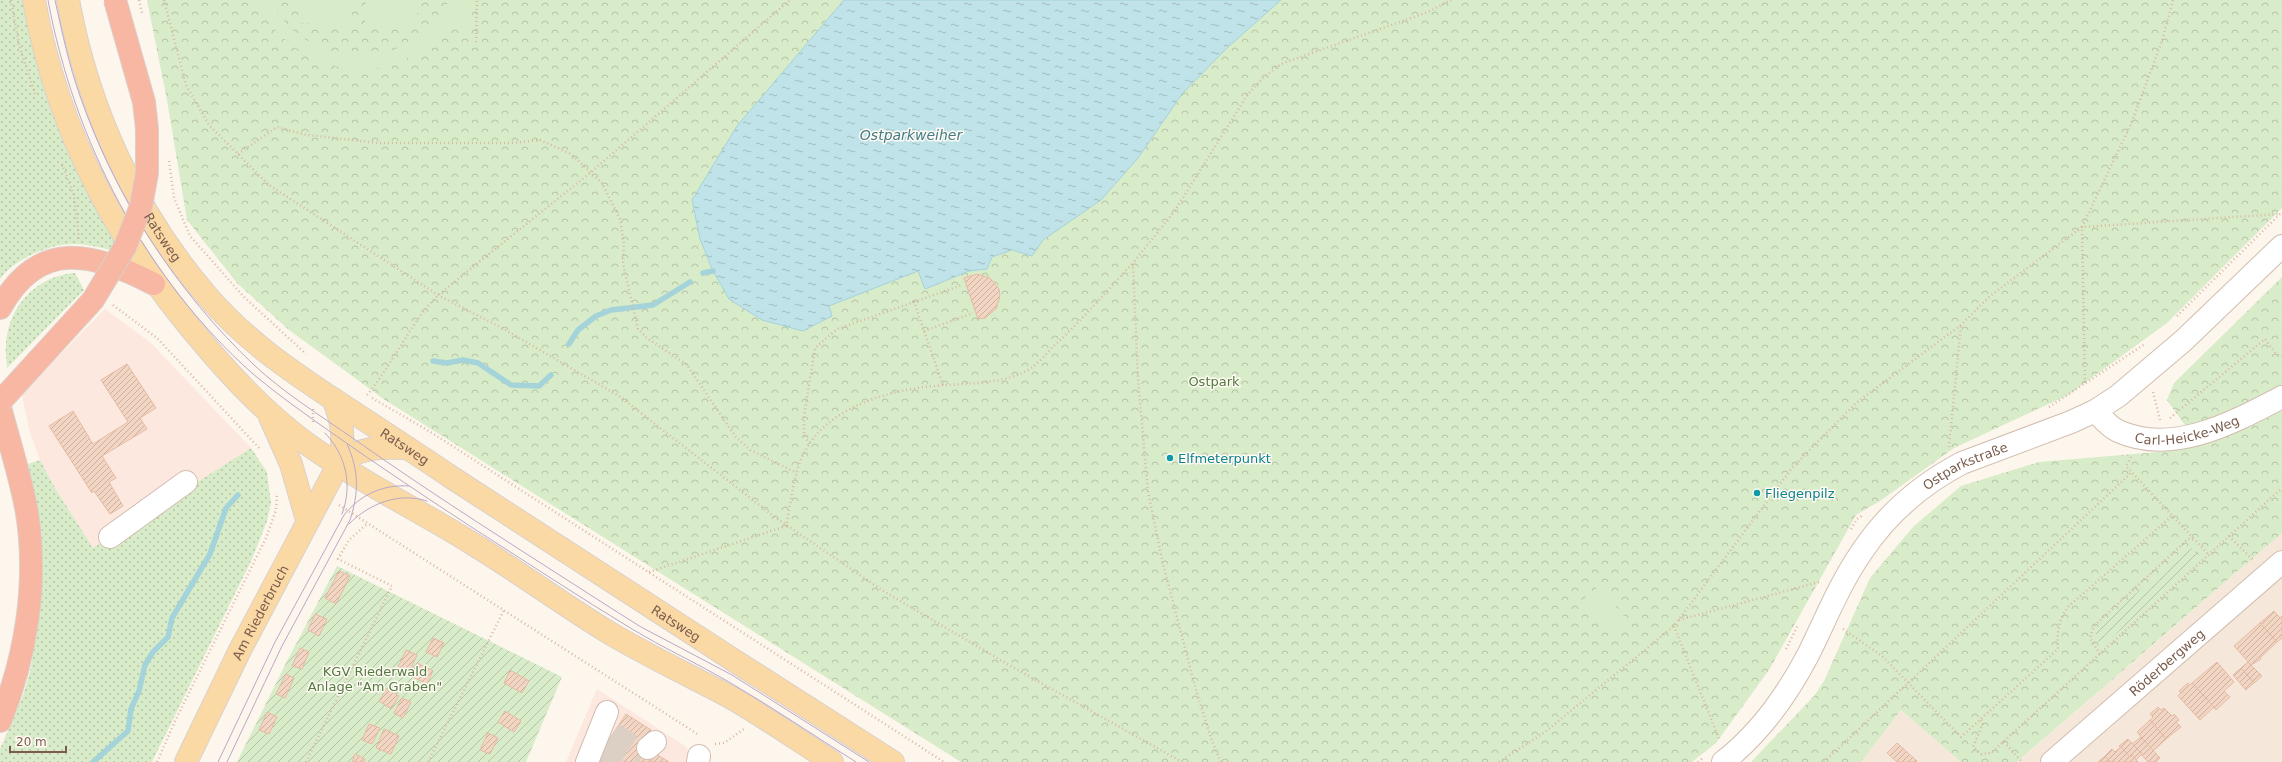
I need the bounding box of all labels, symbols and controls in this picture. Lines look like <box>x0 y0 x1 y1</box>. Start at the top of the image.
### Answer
water label: Ostparkweiher <box>860 127 963 143</box>
street label: Ratsweg <box>141 210 184 265</box>
park label: Ostpark <box>1188 374 1240 389</box>
street label: Carl-Heicke-Weg <box>2133 413 2242 448</box>
street label: Ratsweg <box>377 425 432 468</box>
street label: Ostparkstraße <box>1920 440 2010 493</box>
place label: Elfmeterpunkt <box>1178 451 1271 466</box>
marker: Elfmeterpunkt <box>1165 453 1175 463</box>
place label: Fliegenpilz <box>1765 486 1835 501</box>
marker: Fliegenpilz <box>1752 488 1762 498</box>
street label: Am Riederbruch <box>229 563 292 662</box>
street label: Ratsweg <box>649 602 703 645</box>
street label: Röderbergweg <box>2126 626 2208 699</box>
park label: KGV Riederwald Anlage "Am Graben" <box>308 664 442 694</box>
scale bar <box>10 728 66 754</box>
text: 20 m <box>16 735 47 749</box>

